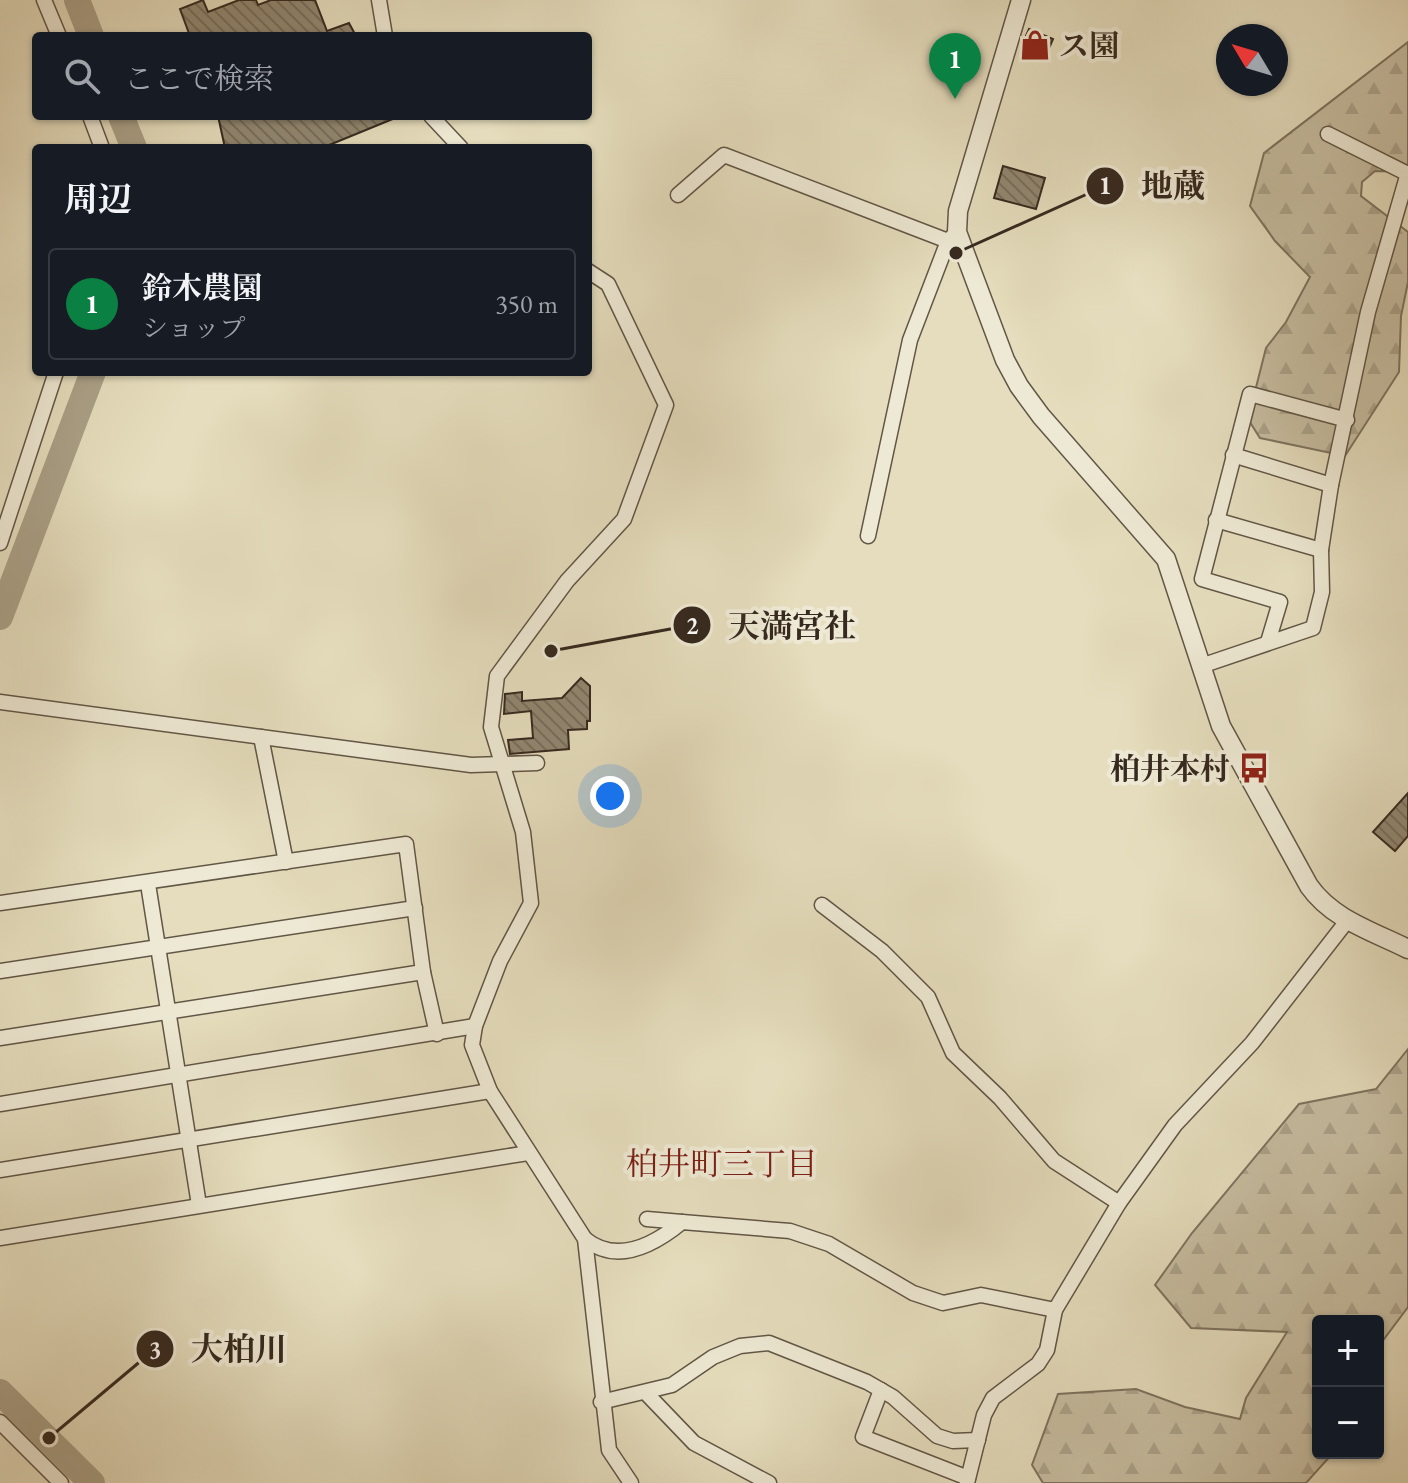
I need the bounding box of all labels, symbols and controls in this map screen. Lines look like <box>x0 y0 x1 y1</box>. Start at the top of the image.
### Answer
north arrow <box>1216 24 1288 96</box>
place label: ス園 <box>1059 26 1119 65</box>
shop icon: ス園 <box>1018 28 1052 62</box>
search box <box>32 32 592 120</box>
pin: 1 <box>929 33 981 99</box>
icon: search <box>60 54 104 98</box>
text: ここで検索 <box>124 59 274 98</box>
callout: 地蔵 <box>1085 158 1221 214</box>
text: 地蔵 <box>1141 165 1205 207</box>
text: 1 <box>1099 170 1111 201</box>
text: 周辺 <box>64 177 132 221</box>
text: 鈴木農園 <box>142 268 262 307</box>
text: 1 <box>85 287 99 321</box>
text: 350 m <box>495 287 558 321</box>
text: ショップ <box>142 311 245 345</box>
callout: 天満宮社 <box>672 597 872 653</box>
text: 天満宮社 <box>728 605 856 647</box>
text: 2 <box>686 610 699 641</box>
place label: 柏井本村 <box>1110 749 1230 788</box>
bus stop icon: 柏井本村 <box>1237 751 1271 785</box>
your location <box>590 776 630 816</box>
district label: 柏井町三丁目 <box>626 1143 818 1185</box>
map controls <box>1312 1315 1384 1459</box>
button: + <box>1312 1315 1384 1387</box>
callout: 大柏川 <box>135 1321 303 1377</box>
text: 大柏川 <box>191 1328 287 1370</box>
text: 3 <box>149 1334 161 1365</box>
button: − <box>1312 1387 1384 1459</box>

